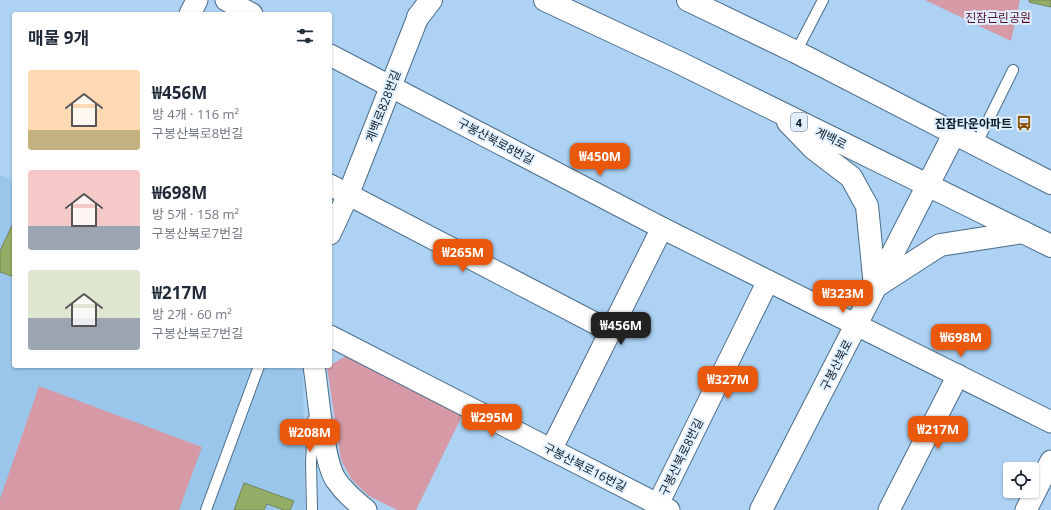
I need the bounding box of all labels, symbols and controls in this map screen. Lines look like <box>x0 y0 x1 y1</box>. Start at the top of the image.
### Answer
park label: 진잠근린공원 <box>965 9 1031 26</box>
icon: filters <box>294 25 316 47</box>
text: 매물 9개 <box>28 26 89 49</box>
street label: 계백로828번길 <box>361 68 405 144</box>
text: ₩456M <box>152 81 207 104</box>
icon: home <box>60 86 108 134</box>
text: 방 4개 · 116 m² <box>152 105 239 123</box>
road number: 4 <box>791 113 807 131</box>
street label: 구봉산북로8번길 <box>455 114 537 168</box>
bus stop icon: 진잠타운아파트 <box>1015 114 1033 132</box>
place label: 진잠타운아파트 <box>935 115 1012 132</box>
street label: 계백로 <box>812 123 850 153</box>
text: 구봉산북로8번길 <box>152 124 243 142</box>
pin: ₩450M <box>572 143 628 177</box>
text: ₩450M <box>579 147 621 165</box>
text: ₩698M <box>152 181 207 204</box>
icon: home <box>60 186 108 234</box>
text: 방 5개 · 158 m² <box>152 205 239 223</box>
text: 구봉산북로7번길 <box>152 224 243 242</box>
pin: ₩265M <box>435 239 491 273</box>
text: ₩265M <box>442 243 484 261</box>
pin: ₩323M <box>815 280 871 314</box>
text: ₩217M <box>152 281 207 304</box>
text: ₩323M <box>822 284 864 302</box>
icon: home <box>60 286 108 334</box>
text: 방 2개 · 60 m² <box>152 305 232 323</box>
pin: ₩456M <box>593 312 649 346</box>
text: ₩456M <box>600 316 642 334</box>
text: 구봉산북로7번길 <box>152 324 243 342</box>
pin: ₩698M <box>933 324 989 358</box>
text: ₩698M <box>940 328 982 346</box>
street label: 구봉산북로 <box>816 337 856 393</box>
pin: ₩327M <box>700 366 756 400</box>
text: ₩327M <box>707 370 749 388</box>
pin: ₩295M <box>464 404 520 438</box>
text: ₩295M <box>471 408 513 426</box>
street label: 구봉산북로8번길 <box>655 415 707 499</box>
pin: ₩217M <box>910 416 966 450</box>
pin: ₩208M <box>282 419 338 453</box>
text: ₩217M <box>917 420 959 438</box>
text: ₩208M <box>289 423 331 441</box>
street label: 구봉산북로16번길 <box>541 439 629 495</box>
map controls <box>1003 462 1039 498</box>
button: locate <box>1003 462 1039 498</box>

